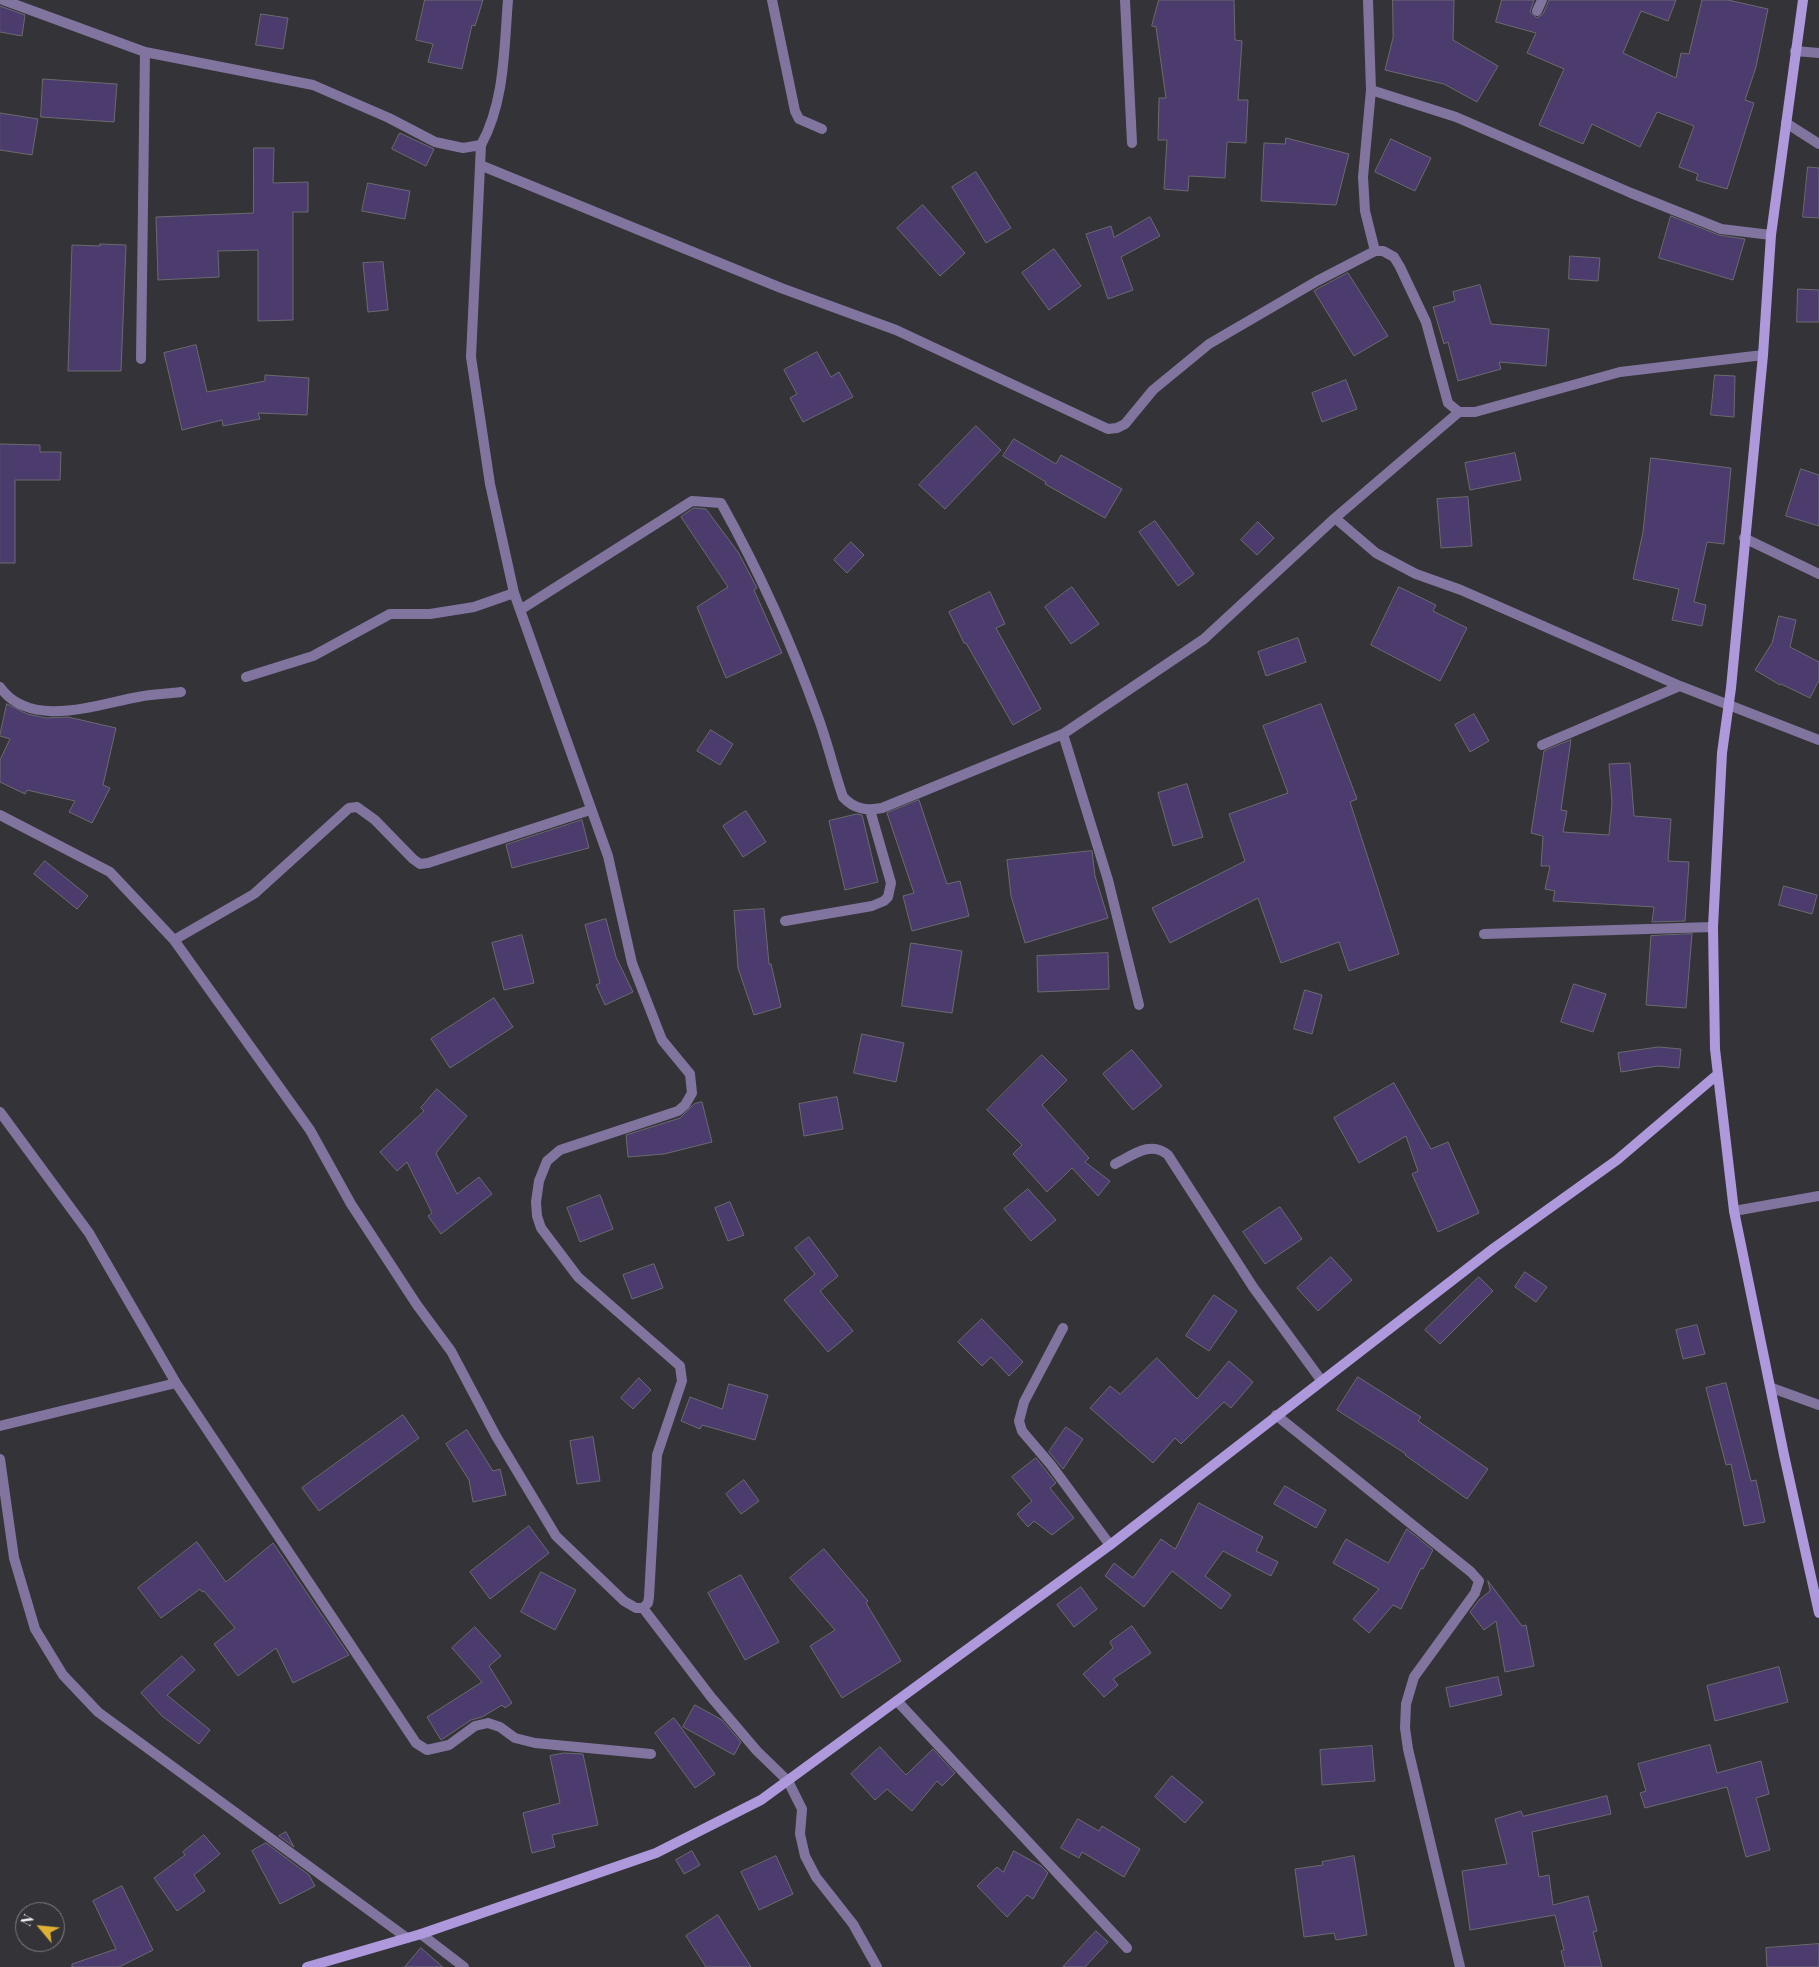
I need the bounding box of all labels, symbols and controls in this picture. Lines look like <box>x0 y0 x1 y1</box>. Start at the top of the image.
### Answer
north arrow <box>15 1902 65 1952</box>
text: N <box>16 1911 38 1929</box>

